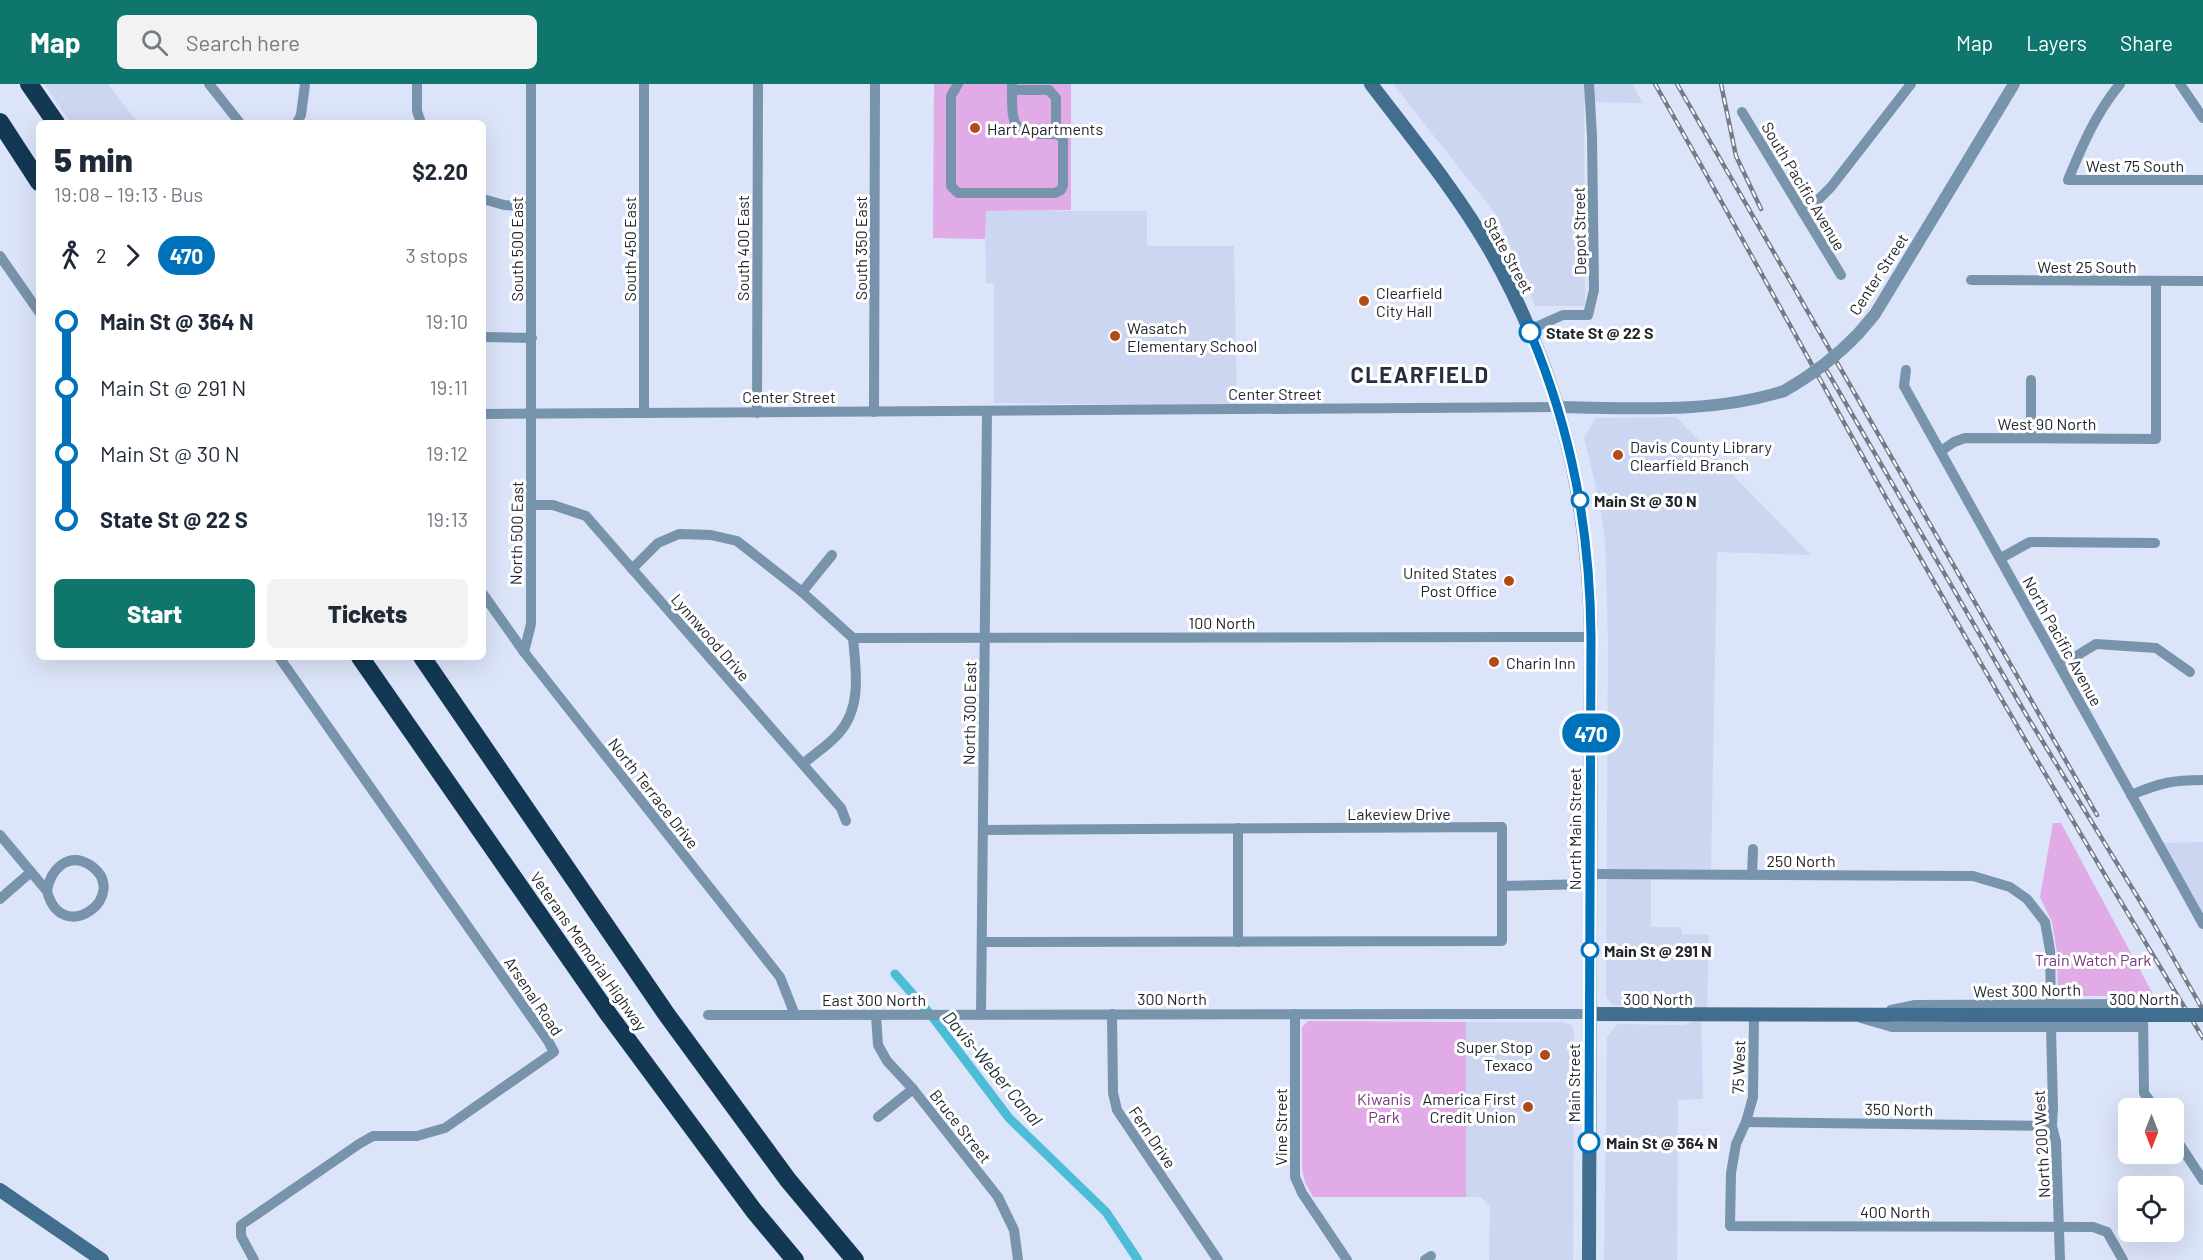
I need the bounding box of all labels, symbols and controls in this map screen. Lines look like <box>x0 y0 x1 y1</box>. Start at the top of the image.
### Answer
search box <box>117 15 537 69</box>
text: Map <box>30 25 81 59</box>
icon: search <box>138 26 171 59</box>
text: Search here <box>186 29 300 55</box>
text: Map <box>1956 30 1993 55</box>
text: Layers <box>2026 30 2087 55</box>
text: Share <box>2120 30 2173 55</box>
street label: South Pacific Avenue <box>1758 118 1850 254</box>
place label: Hart Apartments <box>987 119 1103 138</box>
marker: Hart Apartments <box>968 121 982 135</box>
text: 5 min <box>54 139 133 179</box>
street label: West 75 South <box>2086 156 2184 175</box>
text: $2.20 <box>412 158 468 184</box>
text: 19:08 – 19:13 · Bus <box>54 182 203 206</box>
street label: Depot Street <box>1569 187 1589 275</box>
street label: South 400 East <box>733 195 752 301</box>
street label: South 500 East <box>507 196 526 302</box>
street label: South 350 East <box>851 196 870 300</box>
street label: South 450 East <box>620 197 639 301</box>
street label: State Street <box>1480 214 1538 296</box>
street label: Center Street <box>1845 230 1911 318</box>
icon: walk <box>54 239 87 272</box>
icon: forward <box>116 239 149 272</box>
text: 2 <box>96 243 107 267</box>
text: 470 <box>170 243 203 268</box>
text: 3 stops <box>406 243 468 267</box>
street label: West 25 South <box>2037 257 2137 276</box>
place label: Clearfield City Hall <box>1376 283 1443 320</box>
marker: Clearfield City Hall <box>1357 294 1371 308</box>
text: Main St @ 364 N <box>100 308 254 334</box>
text: 19:10 <box>426 309 468 333</box>
place label: Wasatch Elementary School <box>1127 318 1257 355</box>
marker: State St @ 22 S <box>1519 321 1541 343</box>
place label: State St @ 22 S <box>1546 323 1654 342</box>
marker: Wasatch Elementary School <box>1108 329 1122 343</box>
district label: CLEARFIELD <box>1350 361 1490 387</box>
text: Main St @ 291 N <box>100 374 246 400</box>
text: 19:11 <box>430 375 468 399</box>
street label: Center Street <box>1228 384 1322 403</box>
street label: Center Street <box>742 387 836 406</box>
street label: West 90 North <box>1998 414 2096 433</box>
place label: Davis County Library Clearfield Branch <box>1630 437 1773 474</box>
text: Main St @ 30 N <box>100 440 240 466</box>
text: 19:12 <box>426 441 468 465</box>
marker: Davis County Library Clearfield Branch <box>1611 448 1625 462</box>
street label: North 500 East <box>506 481 526 585</box>
marker: Main St @ 30 N <box>1571 491 1589 509</box>
place label: Main St @ 30 N <box>1594 491 1697 510</box>
text: State St @ 22 S <box>100 506 248 532</box>
text: 19:13 <box>427 507 468 531</box>
place label: United States Post Office <box>1403 563 1497 600</box>
street label: North Pacific Avenue <box>2019 573 2107 709</box>
marker: United States Post Office <box>1502 574 1516 588</box>
button: Start <box>54 579 255 648</box>
button: Tickets <box>267 579 468 648</box>
street label: Lynnwood Drive <box>668 589 754 685</box>
street label: 100 North <box>1189 613 1255 632</box>
place label: Charin Inn <box>1506 653 1576 672</box>
marker: Charin Inn <box>1487 655 1501 669</box>
street label: North 300 East <box>959 661 979 765</box>
line badge: 470 <box>1556 714 1626 752</box>
text: 470 <box>1574 721 1608 746</box>
street label: North Terrace Drive <box>605 734 703 852</box>
street label: North Main Street <box>1565 768 1584 890</box>
street label: Lakeview Drive <box>1347 804 1451 823</box>
street label: 250 North <box>1766 851 1836 870</box>
street label: Veterans Memorial Highway <box>527 868 652 1035</box>
marker: Main St @ 291 N <box>1581 941 1599 959</box>
place label: Main St @ 291 N <box>1604 941 1712 960</box>
park label: Train Watch Park <box>2035 950 2151 969</box>
street label: Arsenal Road <box>501 953 567 1039</box>
street label: West 300 North <box>1973 980 2081 1000</box>
street label: 300 North <box>1137 989 1207 1008</box>
street label: 300 North <box>1623 989 1693 1008</box>
street label: 300 North <box>2109 989 2179 1008</box>
street label: East 300 North <box>822 990 926 1009</box>
water label: Davis-Weber Canal <box>939 1006 1047 1130</box>
place label: Super Stop Texaco <box>1456 1037 1533 1074</box>
street label: 75 West <box>1728 1040 1748 1094</box>
street label: Main Street <box>1564 1043 1583 1123</box>
marker: Super Stop Texaco <box>1538 1048 1552 1062</box>
street label: Bruce Street <box>926 1085 996 1167</box>
street label: Vine Street <box>1271 1088 1290 1166</box>
park label: Kiwanis Park <box>1357 1089 1411 1126</box>
place label: America First Credit Union <box>1423 1089 1516 1126</box>
street label: North 200 West <box>2029 1089 2053 1199</box>
north arrow <box>2118 1098 2184 1164</box>
map controls <box>2118 1098 2184 1242</box>
street label: 350 North <box>1864 1099 1934 1119</box>
marker: America First Credit Union <box>1521 1100 1535 1114</box>
street label: Fern Drive <box>1125 1103 1181 1171</box>
marker: Main St @ 364 N <box>1578 1131 1600 1153</box>
place label: Main St @ 364 N <box>1606 1133 1718 1152</box>
button: locate <box>2118 1176 2184 1242</box>
street label: 400 North <box>1860 1202 1930 1221</box>

